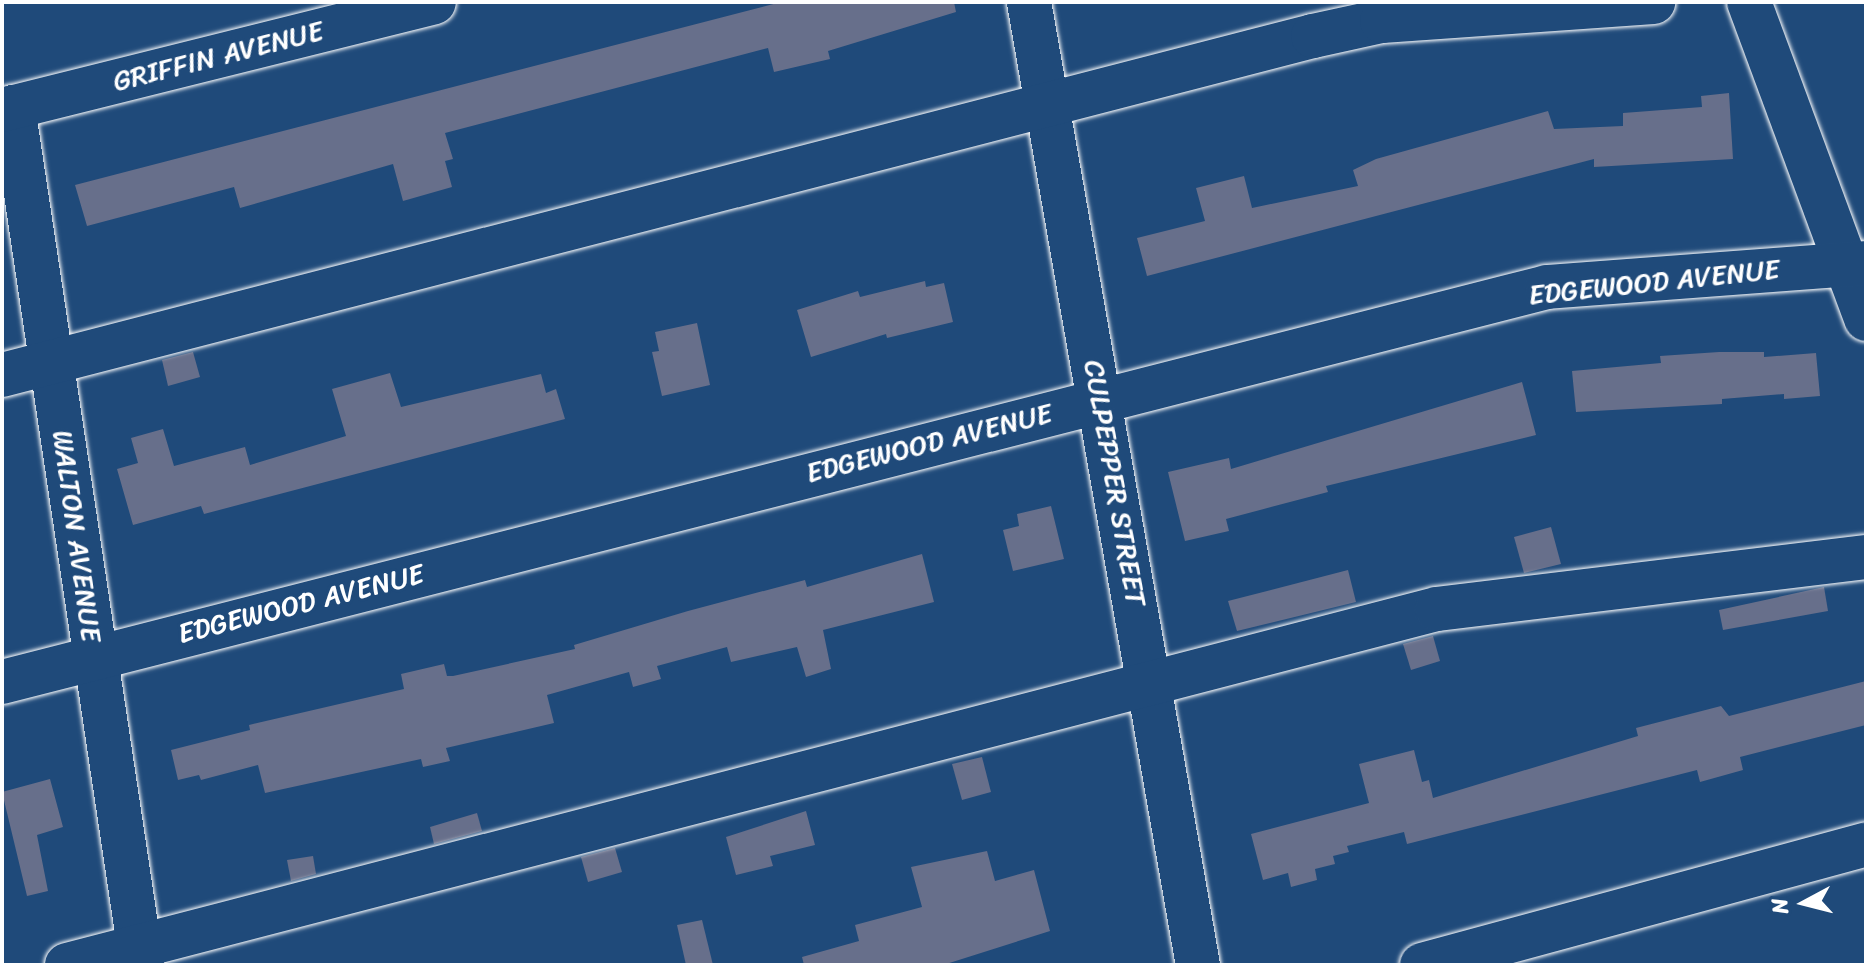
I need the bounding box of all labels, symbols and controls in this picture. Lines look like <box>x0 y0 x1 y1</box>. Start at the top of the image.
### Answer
street label: GRIFFIN AVENUE <box>110 14 326 98</box>
street label: EDGEWOOD AVENUE <box>1527 252 1781 312</box>
street label: CULPEPPER STREET <box>1077 357 1153 609</box>
street label: EDGEWOOD AVENUE <box>803 396 1055 490</box>
street label: WALTON AVENUE <box>46 428 108 644</box>
street label: EDGEWOOD AVENUE <box>175 557 427 651</box>
north arrow <box>1764 863 1844 943</box>
text: N <box>1759 896 1800 916</box>

